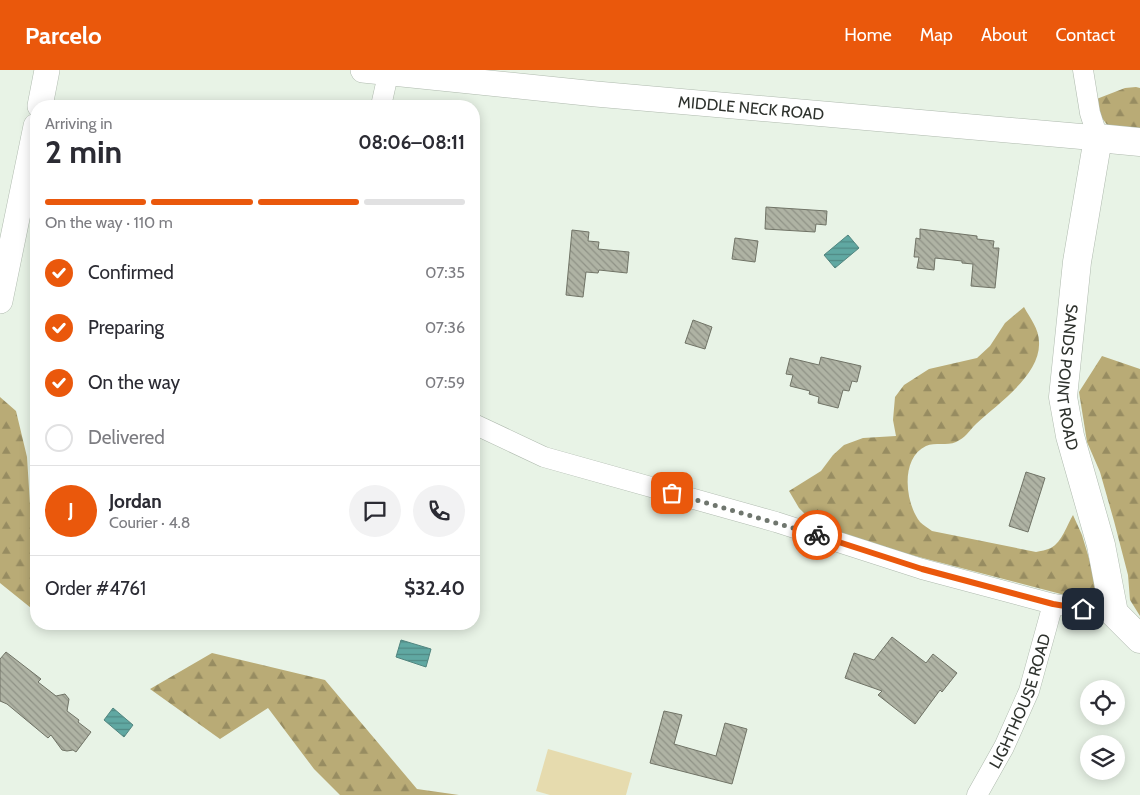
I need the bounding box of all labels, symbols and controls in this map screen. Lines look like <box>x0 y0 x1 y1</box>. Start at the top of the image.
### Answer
text: Parcelo <box>25 21 102 50</box>
text: Home <box>844 24 892 46</box>
text: Map <box>920 24 953 46</box>
text: About <box>981 24 1027 46</box>
text: Contact <box>1055 24 1115 46</box>
street label: MIDDLE NECK ROAD <box>677 92 825 123</box>
text: Arriving in <box>45 114 112 133</box>
text: 08:06–08:11 <box>358 131 465 154</box>
text: 2 min <box>45 132 122 171</box>
text: On the way · 110 m <box>45 213 173 232</box>
icon: check <box>45 259 73 287</box>
text: Confirmed <box>88 261 174 284</box>
text: 07:35 <box>425 263 465 282</box>
street label: SANDS POINT ROAD <box>1053 303 1083 452</box>
icon: check <box>45 314 73 342</box>
text: Preparing <box>88 316 164 339</box>
text: 07:36 <box>425 318 465 337</box>
icon: check <box>45 369 73 397</box>
text: On the way <box>88 371 180 394</box>
text: 07:59 <box>425 373 465 392</box>
text: Delivered <box>88 426 165 449</box>
pin <box>651 472 693 514</box>
icon: bag <box>658 479 686 507</box>
button: chat <box>349 485 401 537</box>
button: phone <box>413 485 465 537</box>
text: Jordan <box>109 490 162 513</box>
text: J <box>68 499 74 522</box>
courier <box>792 510 842 560</box>
text: Courier · 4.8 <box>109 513 191 532</box>
icon: bike <box>803 521 831 549</box>
text: Order #4761 <box>45 577 146 600</box>
text: $32.40 <box>404 577 465 600</box>
pin <box>1062 588 1104 630</box>
icon: home <box>1069 595 1097 623</box>
street label: LIGHTHOUSE ROAD <box>985 631 1054 771</box>
map controls <box>1080 680 1125 780</box>
button: locate <box>1080 680 1125 725</box>
button: layers <box>1080 735 1125 780</box>

